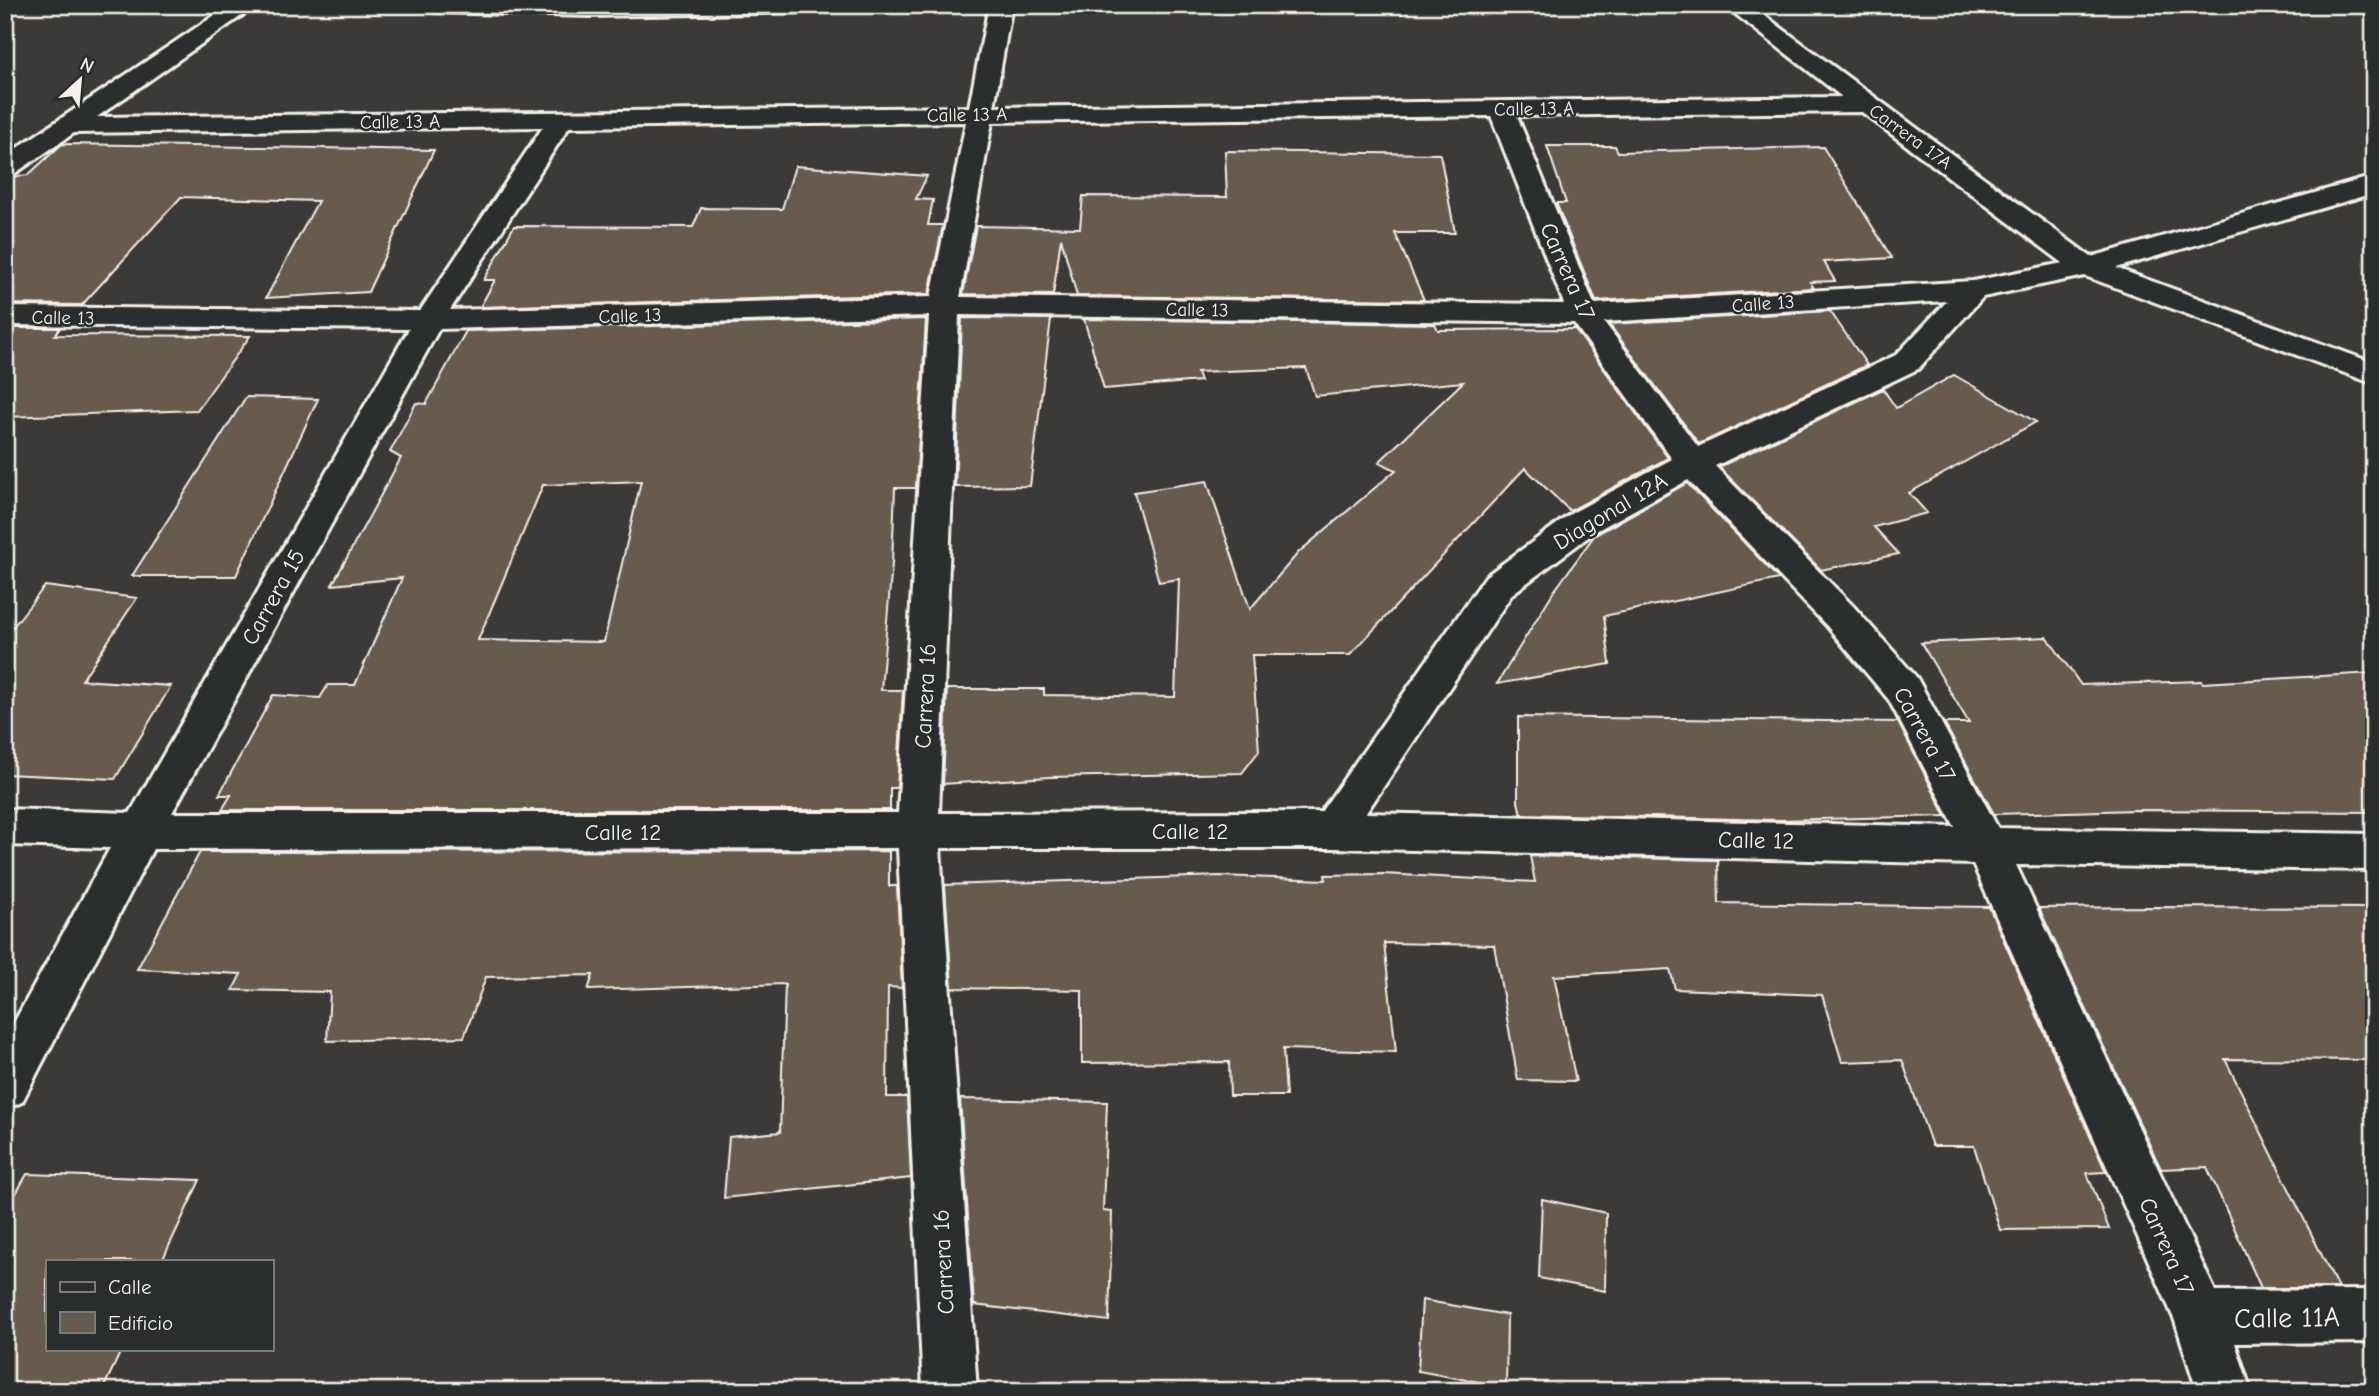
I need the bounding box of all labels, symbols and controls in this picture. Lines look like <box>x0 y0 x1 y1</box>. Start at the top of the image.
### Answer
north arrow <box>46 46 116 116</box>
text: N <box>77 53 97 78</box>
street label: Calle 13 A <box>1494 97 1574 121</box>
street label: Carrera 17A <box>1865 100 1956 174</box>
street label: Calle 13 A <box>927 103 1007 127</box>
street label: Calle 13 A <box>360 110 440 134</box>
street label: Carrera 17 <box>1534 218 1601 324</box>
street label: Calle 13 <box>1731 291 1795 317</box>
street label: Calle 13 <box>1165 298 1229 322</box>
street label: Calle 13 <box>598 304 662 328</box>
street label: Calle 13 <box>31 306 95 330</box>
street label: Diagonal 12A <box>1549 467 1672 556</box>
street label: Carrera 15 <box>236 545 311 650</box>
street label: Carrera 16 <box>909 643 942 749</box>
street label: Carrera 17 <box>1888 682 1962 786</box>
street label: Calle 12 <box>1152 818 1228 845</box>
street label: Calle 12 <box>585 819 661 846</box>
street label: Calle 12 <box>1718 826 1794 855</box>
street label: Carrera 17 <box>2133 1193 2200 1299</box>
street label: Carrera 16 <box>927 1209 960 1315</box>
legend <box>46 1260 273 1350</box>
text: Calle <box>108 1275 151 1299</box>
street label: Calle 11A <box>2234 1301 2340 1335</box>
text: Edificio <box>108 1311 173 1335</box>

